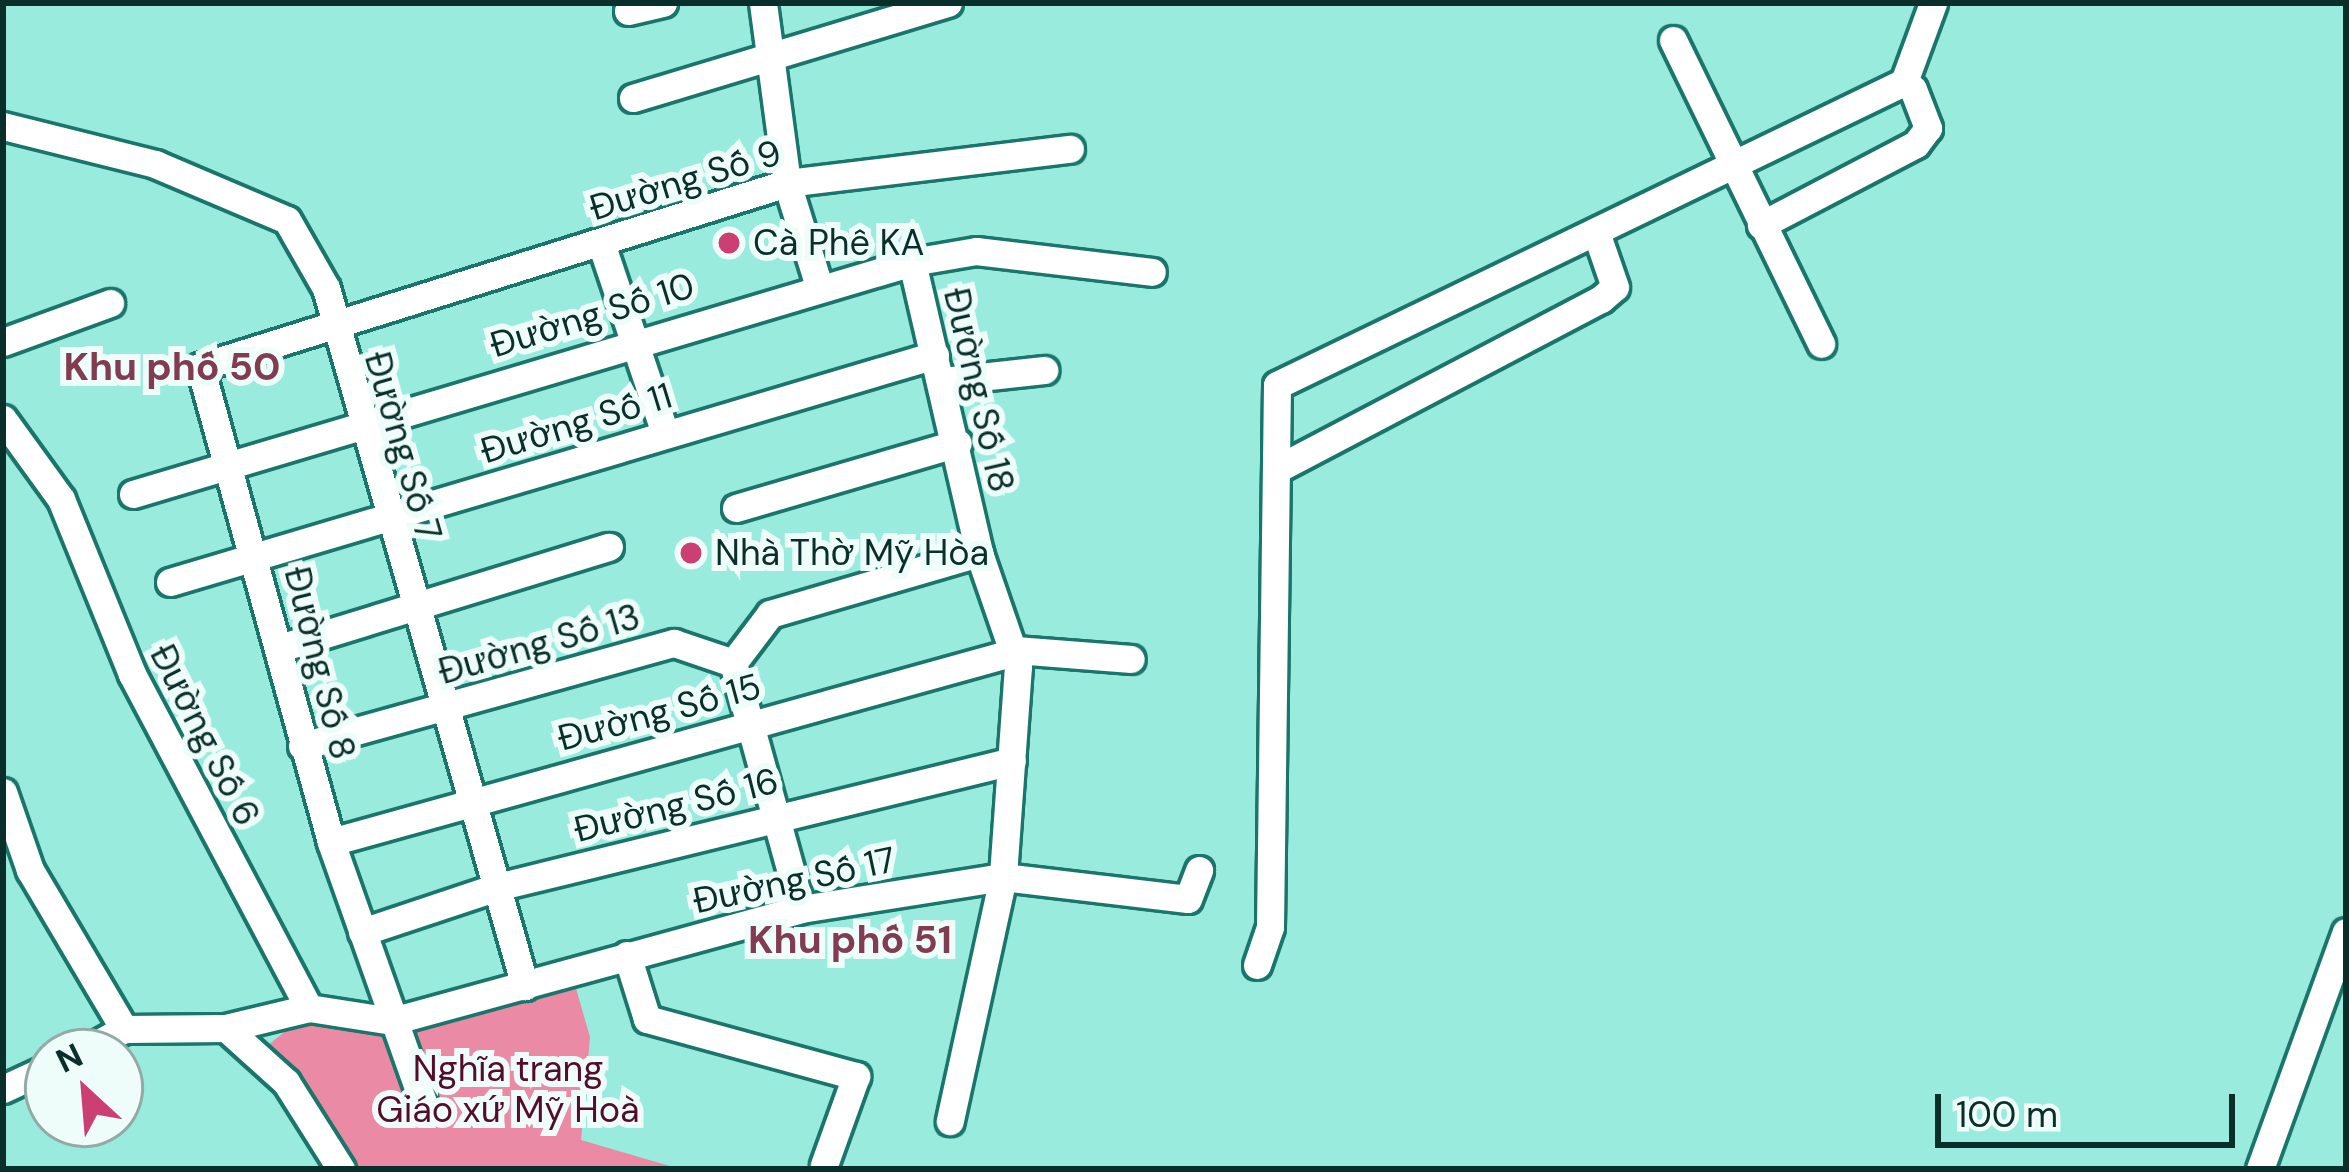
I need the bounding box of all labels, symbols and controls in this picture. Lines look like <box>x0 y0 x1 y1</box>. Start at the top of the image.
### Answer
street label: Đường Số 9 <box>584 130 786 230</box>
place label: Cà Phê KA <box>753 221 925 265</box>
marker: Cà Phê KA <box>716 230 742 256</box>
street label: Đường Số 10 <box>485 263 699 367</box>
street label: Đường Số 18 <box>935 284 1023 496</box>
district label: Khu phố 50 <box>63 344 281 390</box>
street label: Đường Số 7 <box>355 347 451 545</box>
street label: Đường Số 11 <box>475 373 677 473</box>
place label: Nhà Thờ Mỹ Hòa <box>715 531 989 575</box>
marker: Nhà Thờ Mỹ Hòa <box>678 540 704 566</box>
street label: Đường Số 8 <box>275 562 365 764</box>
street label: Đường Số 13 <box>433 595 645 693</box>
street label: Đường Số 6 <box>141 637 269 833</box>
street label: Đường Số 15 <box>553 664 765 760</box>
street label: Đường Số 16 <box>569 759 783 851</box>
street label: Đường Số 17 <box>689 837 899 923</box>
district label: Khu phố 51 <box>748 917 952 963</box>
north arrow <box>24 1028 144 1148</box>
text: N <box>49 1033 90 1082</box>
park label: Nghĩa trang Giáo xứ Mỹ Hoà <box>376 1046 640 1131</box>
scale bar <box>1941 1070 2241 1144</box>
text: 100 m <box>1956 1091 2058 1138</box>

